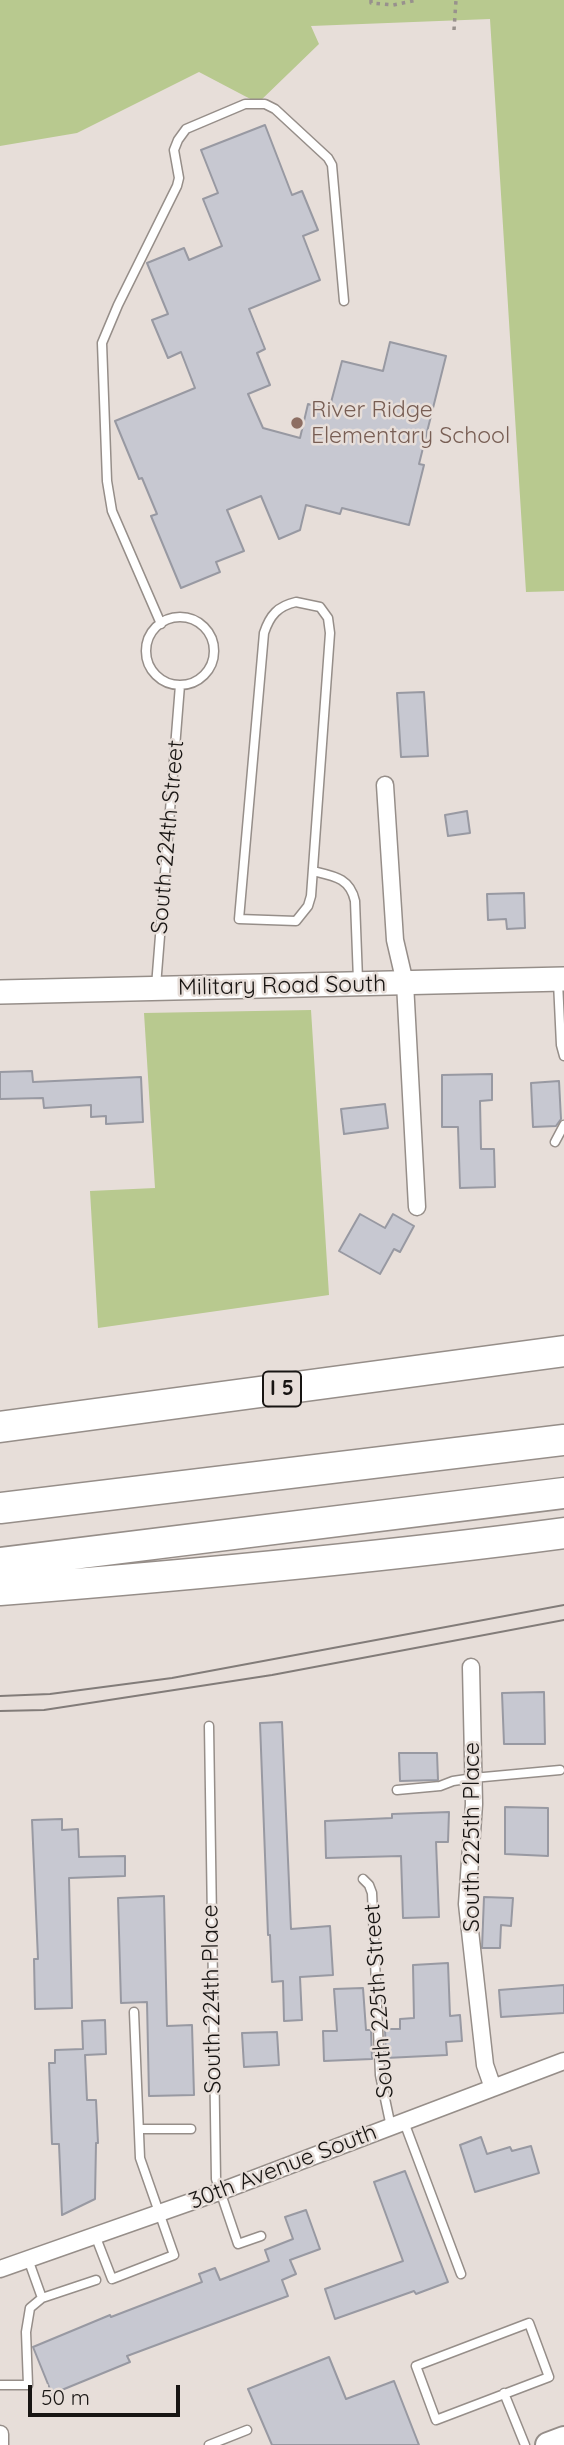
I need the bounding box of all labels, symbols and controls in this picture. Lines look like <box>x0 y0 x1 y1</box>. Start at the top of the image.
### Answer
place label: River Ridge Elementary School <box>311 396 510 450</box>
marker: River Ridge Elementary School <box>289 415 305 431</box>
street label: South 224th Street <box>146 739 190 935</box>
street label: Military Road South <box>178 970 386 1002</box>
road number: I 5 <box>263 1372 301 1406</box>
street label: South 225th Place <box>458 1742 486 1932</box>
street label: South 225th Street <box>358 1903 400 2099</box>
street label: South 224th Place <box>197 1904 227 2094</box>
street label: 30th Avenue South <box>185 2119 381 2215</box>
scale bar <box>32 2372 184 2416</box>
text: 50 m <box>41 2384 90 2410</box>

